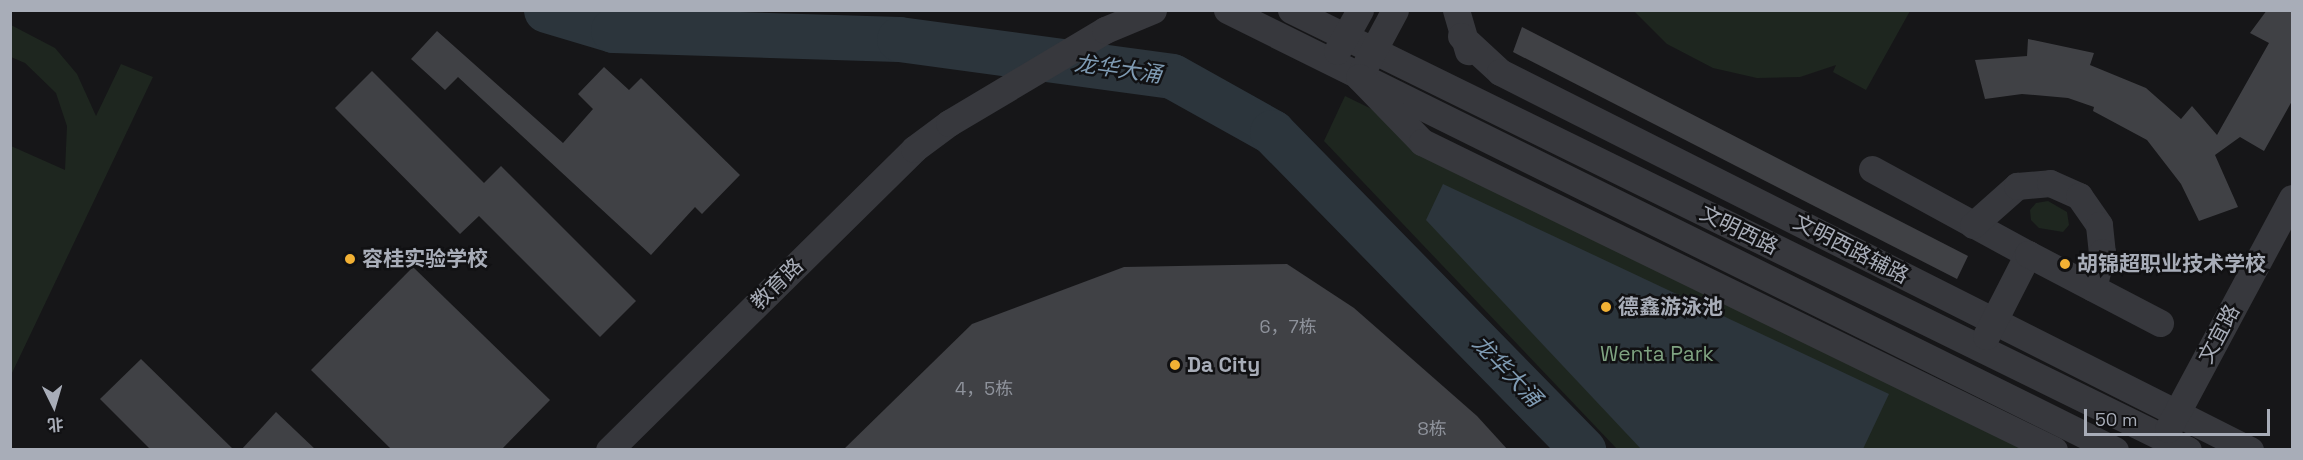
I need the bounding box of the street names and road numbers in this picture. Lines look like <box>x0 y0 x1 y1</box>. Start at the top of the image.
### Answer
street label: 文明西路 <box>1696 200 1782 260</box>
street label: 文明西路辅路 <box>1789 209 1913 289</box>
street label: 教育路 <box>746 253 808 315</box>
street label: 文宜路 <box>2193 300 2245 368</box>

